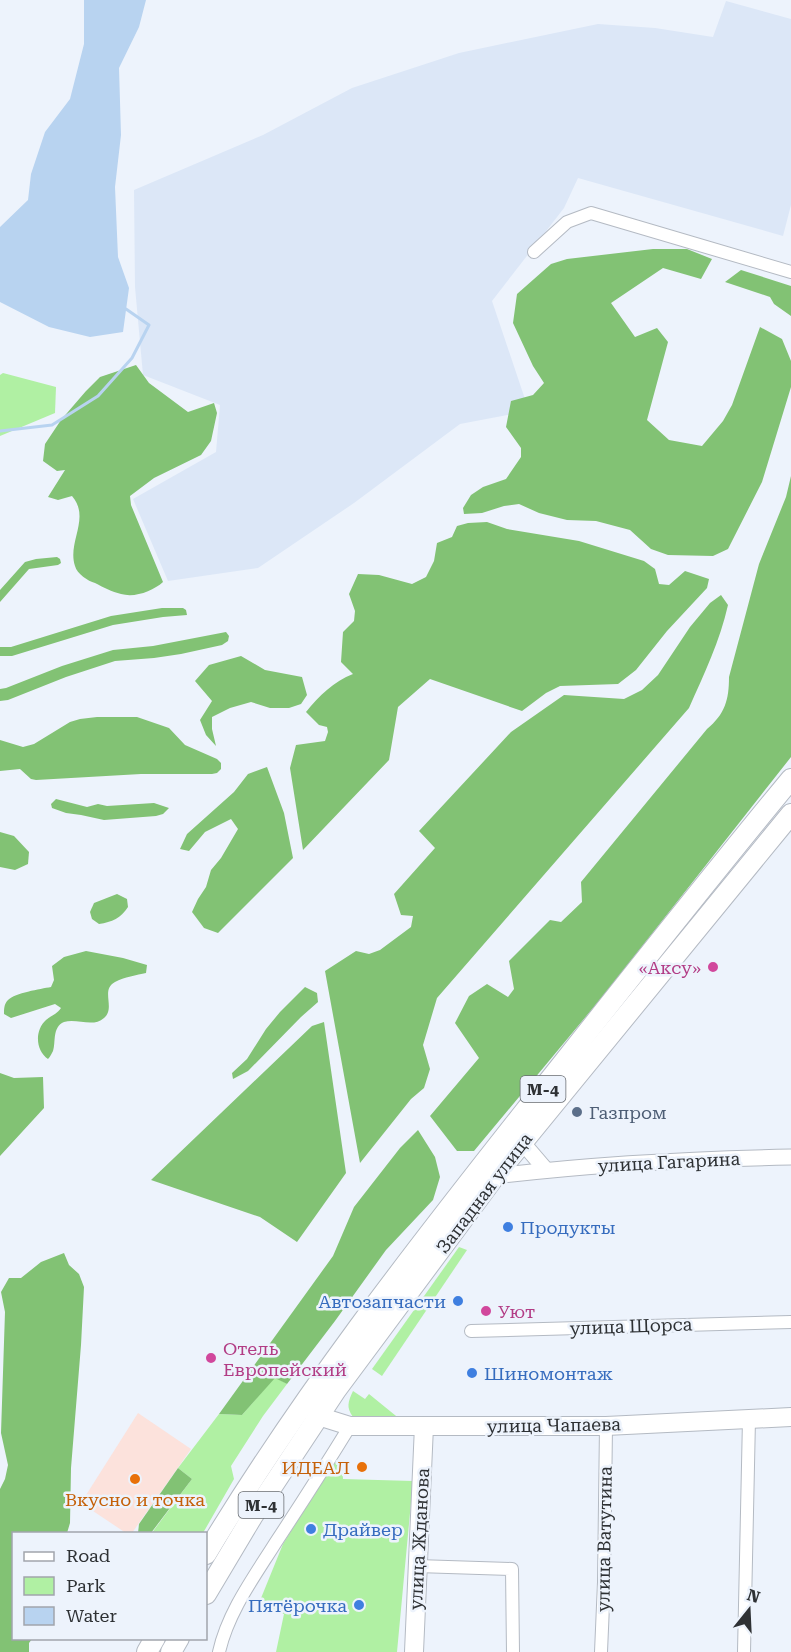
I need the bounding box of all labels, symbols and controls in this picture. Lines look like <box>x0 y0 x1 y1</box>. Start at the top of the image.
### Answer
place label: «Аксу» <box>639 957 701 978</box>
marker: «Аксу» <box>706 960 720 974</box>
road number: М-4 <box>520 1076 566 1102</box>
place label: Газпром <box>589 1102 667 1123</box>
marker: Газпром <box>570 1105 584 1119</box>
street label: Западная улица <box>432 1128 536 1257</box>
street label: улица Гагарина <box>597 1148 741 1176</box>
place label: Продукты <box>520 1217 616 1238</box>
marker: Продукты <box>501 1220 515 1234</box>
place label: Автозапчасти <box>319 1291 446 1312</box>
marker: Автозапчасти <box>451 1294 465 1308</box>
place label: Уют <box>498 1301 535 1322</box>
marker: Уют <box>479 1304 493 1318</box>
street label: улица Щорса <box>569 1313 693 1339</box>
place label: Отель Европейский <box>223 1338 347 1380</box>
marker: Отель Европейский <box>204 1351 218 1365</box>
place label: Шиномонтаж <box>484 1363 613 1384</box>
marker: Шиномонтаж <box>465 1366 479 1380</box>
street label: улица Чапаева <box>487 1413 621 1437</box>
place label: ИДЕАЛ <box>282 1457 350 1478</box>
marker: ИДЕАЛ <box>355 1460 369 1474</box>
street label: улица Ватутина <box>592 1466 616 1612</box>
street label: улица Жданова <box>405 1467 433 1611</box>
marker: Вкусно и точка <box>128 1472 142 1486</box>
place label: Вкусно и точка <box>65 1489 205 1510</box>
road number: М-4 <box>238 1492 284 1518</box>
place label: Драйвер <box>323 1519 403 1540</box>
marker: Драйвер <box>304 1522 318 1536</box>
legend <box>12 1532 207 1640</box>
text: Road <box>66 1545 111 1566</box>
text: Park <box>66 1575 106 1596</box>
north arrow <box>719 1580 779 1640</box>
text: N <box>745 1585 762 1607</box>
place label: Пятёрочка <box>248 1595 347 1616</box>
marker: Пятёрочка <box>352 1598 366 1612</box>
text: Water <box>66 1605 117 1626</box>

